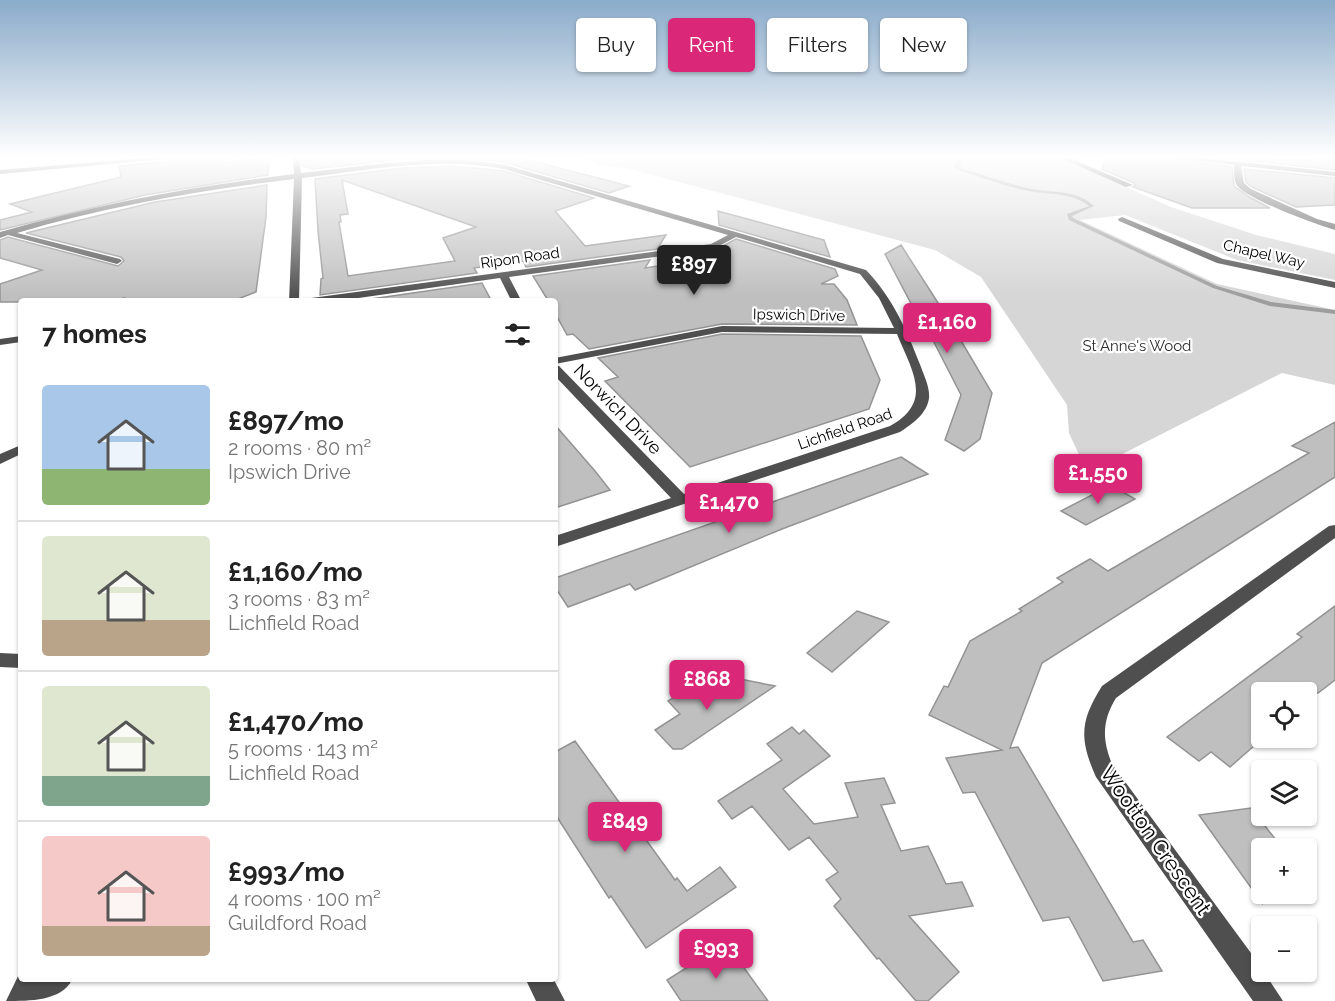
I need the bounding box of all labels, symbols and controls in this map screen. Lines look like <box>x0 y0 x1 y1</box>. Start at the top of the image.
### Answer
chip: Buy <box>576 18 656 72</box>
chip: Rent <box>668 18 755 72</box>
chip: Filters <box>767 18 868 72</box>
chip: New <box>880 18 967 72</box>
street label: Chapel Way <box>1221 236 1307 272</box>
street label: Ripon Road <box>479 244 561 272</box>
pin: £897 <box>658 245 730 296</box>
text: £897 <box>671 252 717 276</box>
pin: £1,160 <box>898 303 996 354</box>
street label: Ipswich Drive <box>753 305 845 325</box>
text: £1,160 <box>917 310 977 334</box>
icon: filters <box>501 318 534 351</box>
text: 7 homes <box>42 319 147 349</box>
park label: St Anne's Wood <box>1083 337 1191 355</box>
street label: Norwich Drive <box>570 360 667 459</box>
street label: Lichfield Road <box>796 404 894 454</box>
text: £897/mo <box>228 406 344 436</box>
icon: home <box>90 409 162 481</box>
text: 2 rooms · 80 m² <box>228 436 371 460</box>
pin: £1,550 <box>1049 454 1147 505</box>
text: Ipswich Drive <box>228 460 351 484</box>
text: £1,550 <box>1068 461 1128 485</box>
pin: £1,470 <box>680 483 778 534</box>
text: £1,470 <box>699 490 759 514</box>
text: £1,160/mo <box>228 557 363 587</box>
icon: home <box>90 560 162 632</box>
text: 3 rooms · 83 m² <box>228 587 370 611</box>
text: Lichfield Road <box>228 611 359 635</box>
pin: £868 <box>671 660 743 711</box>
text: £868 <box>683 667 731 691</box>
map controls <box>1251 682 1317 982</box>
button: locate <box>1251 682 1317 748</box>
text: £1,470/mo <box>228 707 363 737</box>
icon: home <box>90 710 162 782</box>
text: 5 rooms · 143 m² <box>228 737 378 761</box>
button: layers <box>1251 760 1317 826</box>
text: Lichfield Road <box>228 761 359 785</box>
street label: Wootton Crescent <box>1095 761 1217 919</box>
pin: £849 <box>589 802 661 853</box>
text: £849 <box>602 809 648 833</box>
button: + <box>1251 838 1317 904</box>
text: £993/mo <box>228 857 345 887</box>
icon: home <box>90 860 162 932</box>
text: 4 rooms · 100 m² <box>228 887 381 911</box>
text: Guildford Road <box>228 911 367 935</box>
button: − <box>1251 916 1317 982</box>
pin: £993 <box>680 929 752 980</box>
text: £993 <box>693 936 739 960</box>

